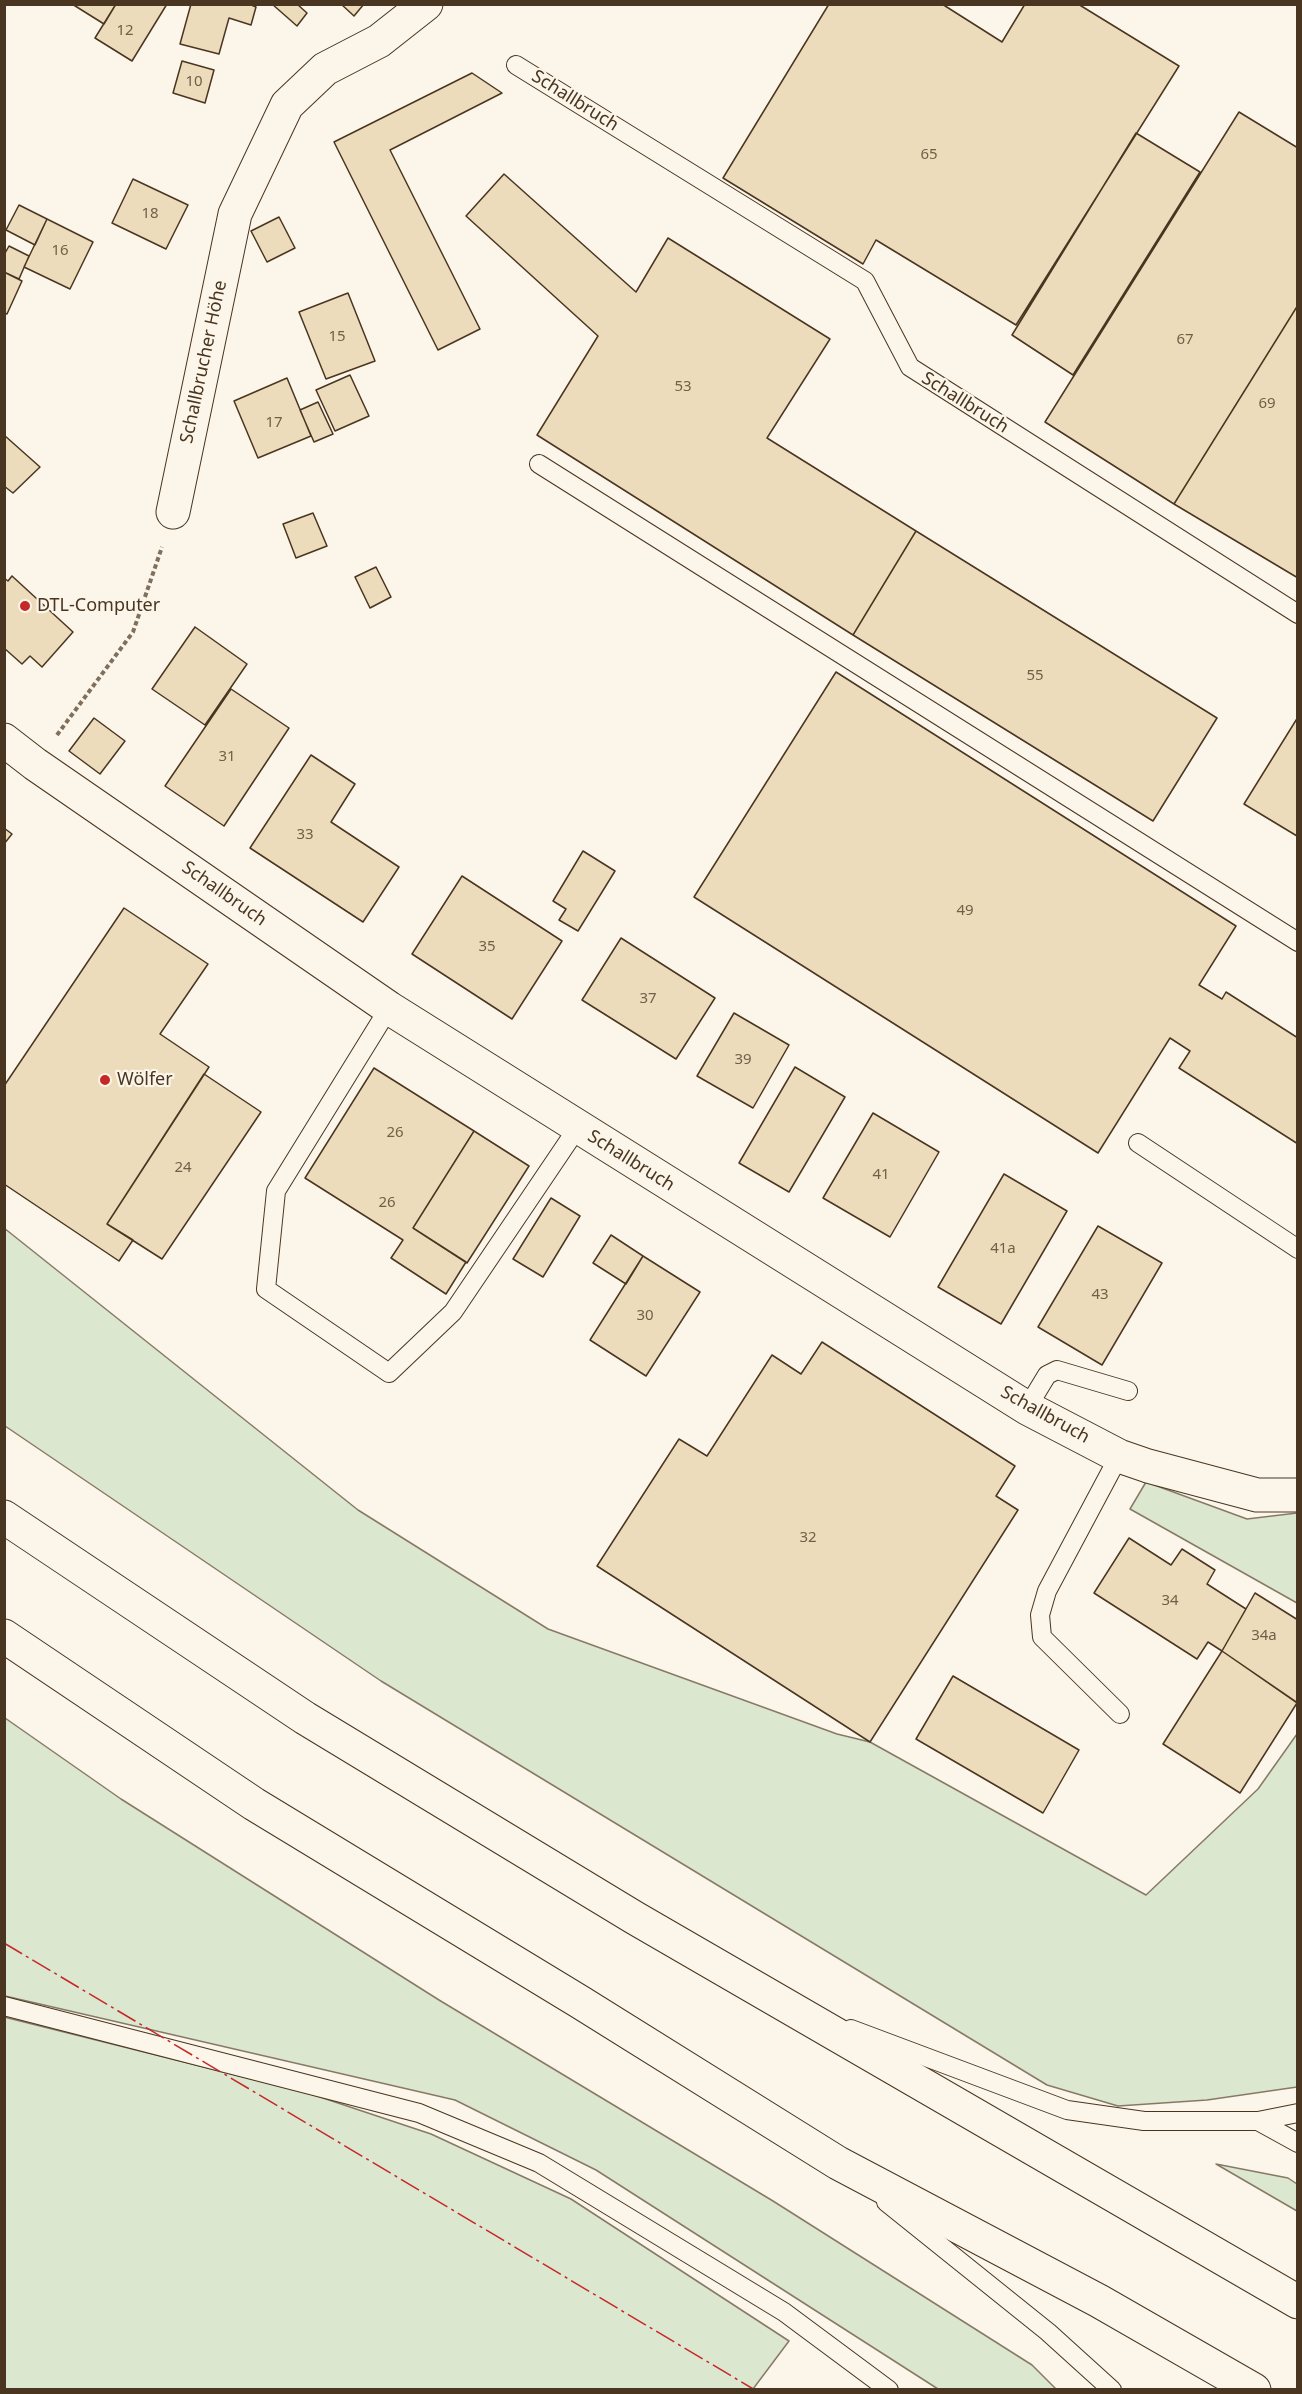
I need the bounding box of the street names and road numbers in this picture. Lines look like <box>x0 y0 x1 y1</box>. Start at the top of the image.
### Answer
street label: Schallbruch <box>528 66 622 136</box>
street label: Schallbrucher Höhe <box>176 278 232 446</box>
street label: Schallbruch <box>918 368 1012 438</box>
street label: Schallbruch <box>177 857 271 931</box>
street label: Schallbruch <box>584 1126 678 1196</box>
street label: Schallbruch <box>997 1382 1093 1448</box>

